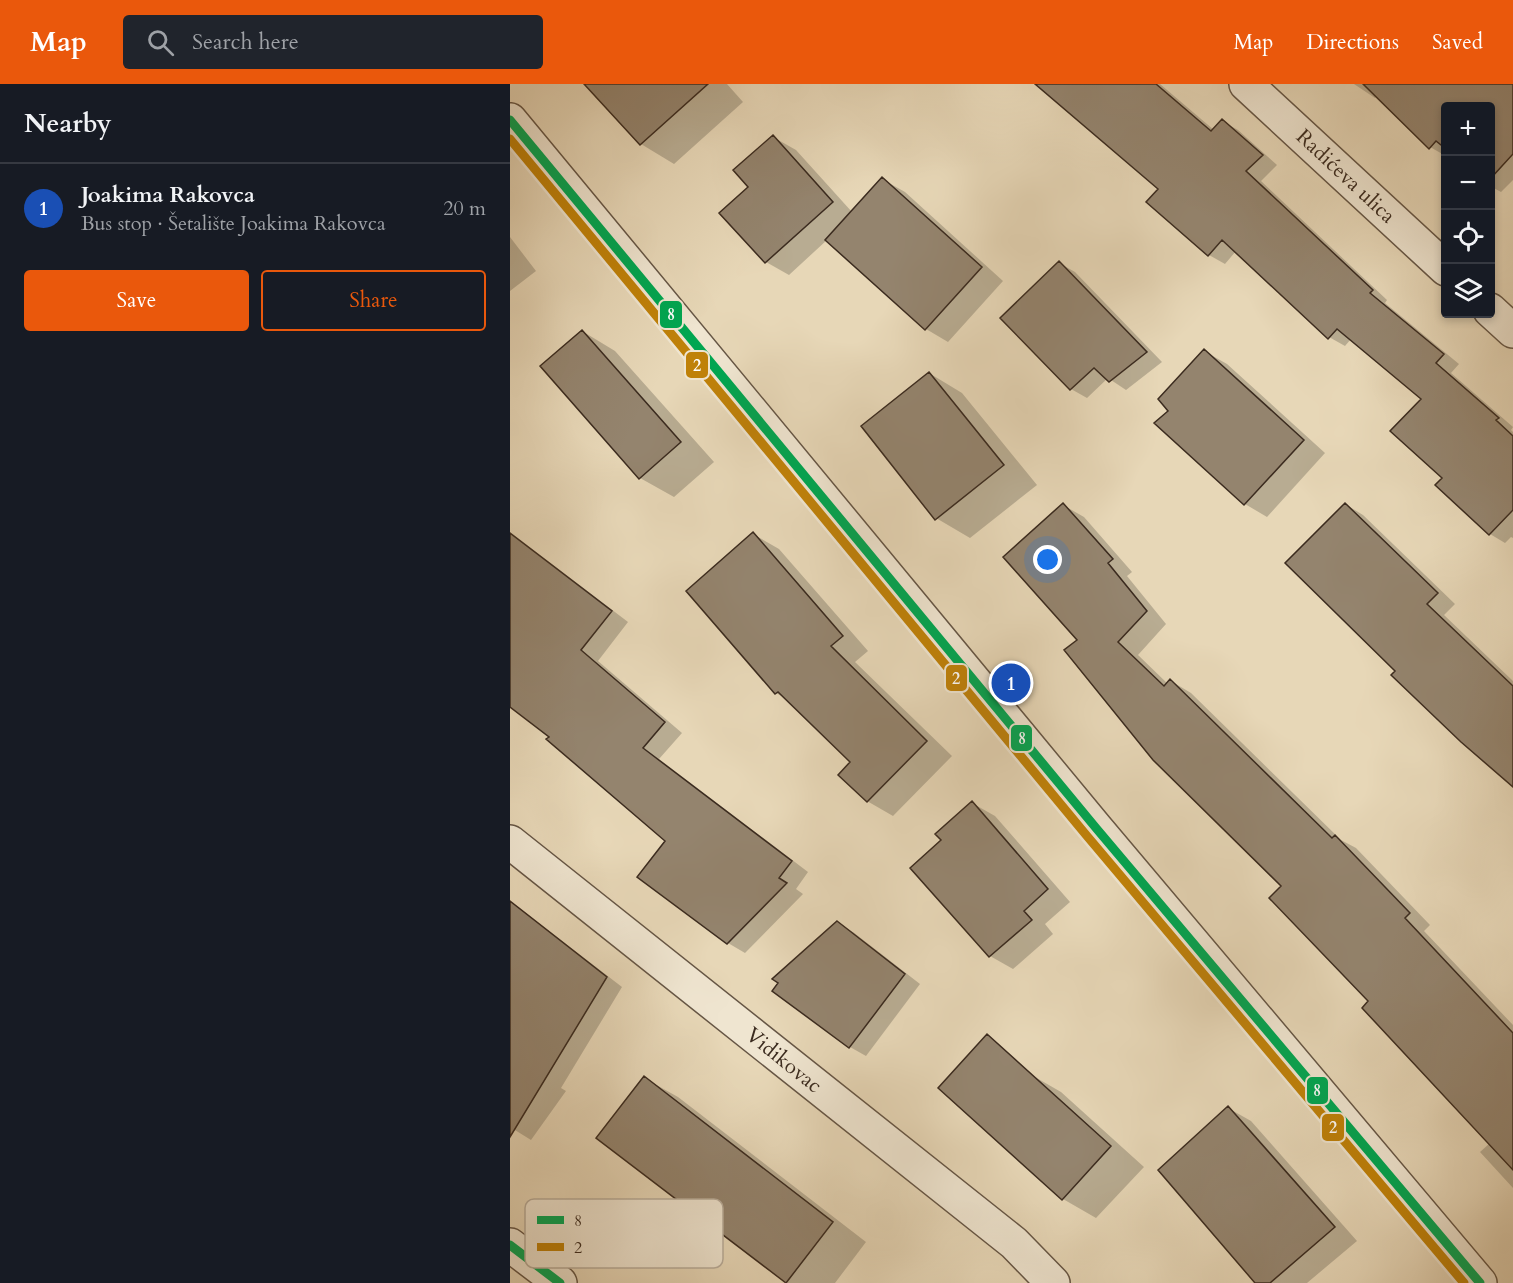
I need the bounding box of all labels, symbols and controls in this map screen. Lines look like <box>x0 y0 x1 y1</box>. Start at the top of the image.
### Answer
search box <box>123 15 543 69</box>
text: Map <box>30 23 87 61</box>
icon: search <box>144 26 177 59</box>
text: Search here <box>192 27 299 57</box>
text: Map <box>1233 28 1273 57</box>
text: Directions <box>1306 28 1399 57</box>
text: Saved <box>1432 28 1483 57</box>
map controls <box>1441 102 1495 318</box>
button: + <box>1441 102 1495 156</box>
text: Nearby <box>24 106 112 141</box>
street label: Radićeva ulica <box>1289 123 1402 230</box>
button: − <box>1441 156 1495 210</box>
text: Joakima Rakovca <box>81 180 255 210</box>
text: 1 <box>38 195 49 222</box>
text: 20 m <box>443 195 486 222</box>
text: Bus stop · Šetalište Joakima Rakovca <box>81 210 386 237</box>
button: locate <box>1441 210 1495 264</box>
button: layers <box>1441 264 1495 318</box>
button: Save <box>24 270 249 331</box>
button: Share <box>261 270 486 331</box>
line badge: 8 <box>659 300 683 329</box>
text: 8 <box>667 304 675 326</box>
line badge: 2 <box>685 351 709 379</box>
text: 2 <box>693 355 701 377</box>
your location <box>1033 545 1062 574</box>
pin: 1 <box>992 660 1030 706</box>
line badge: 2 <box>945 664 968 692</box>
text: 2 <box>952 668 960 690</box>
line badge: 8 <box>1010 724 1033 752</box>
text: 8 <box>1018 728 1026 750</box>
street label: Vidikovac <box>739 1021 828 1100</box>
line badge: 8 <box>1306 1076 1329 1105</box>
text: 8 <box>1313 1080 1321 1102</box>
line badge: 2 <box>1321 1113 1345 1142</box>
text: 2 <box>1329 1117 1337 1139</box>
legend <box>525 1199 723 1268</box>
text: 8 <box>574 1210 582 1232</box>
text: 2 <box>574 1237 582 1259</box>

